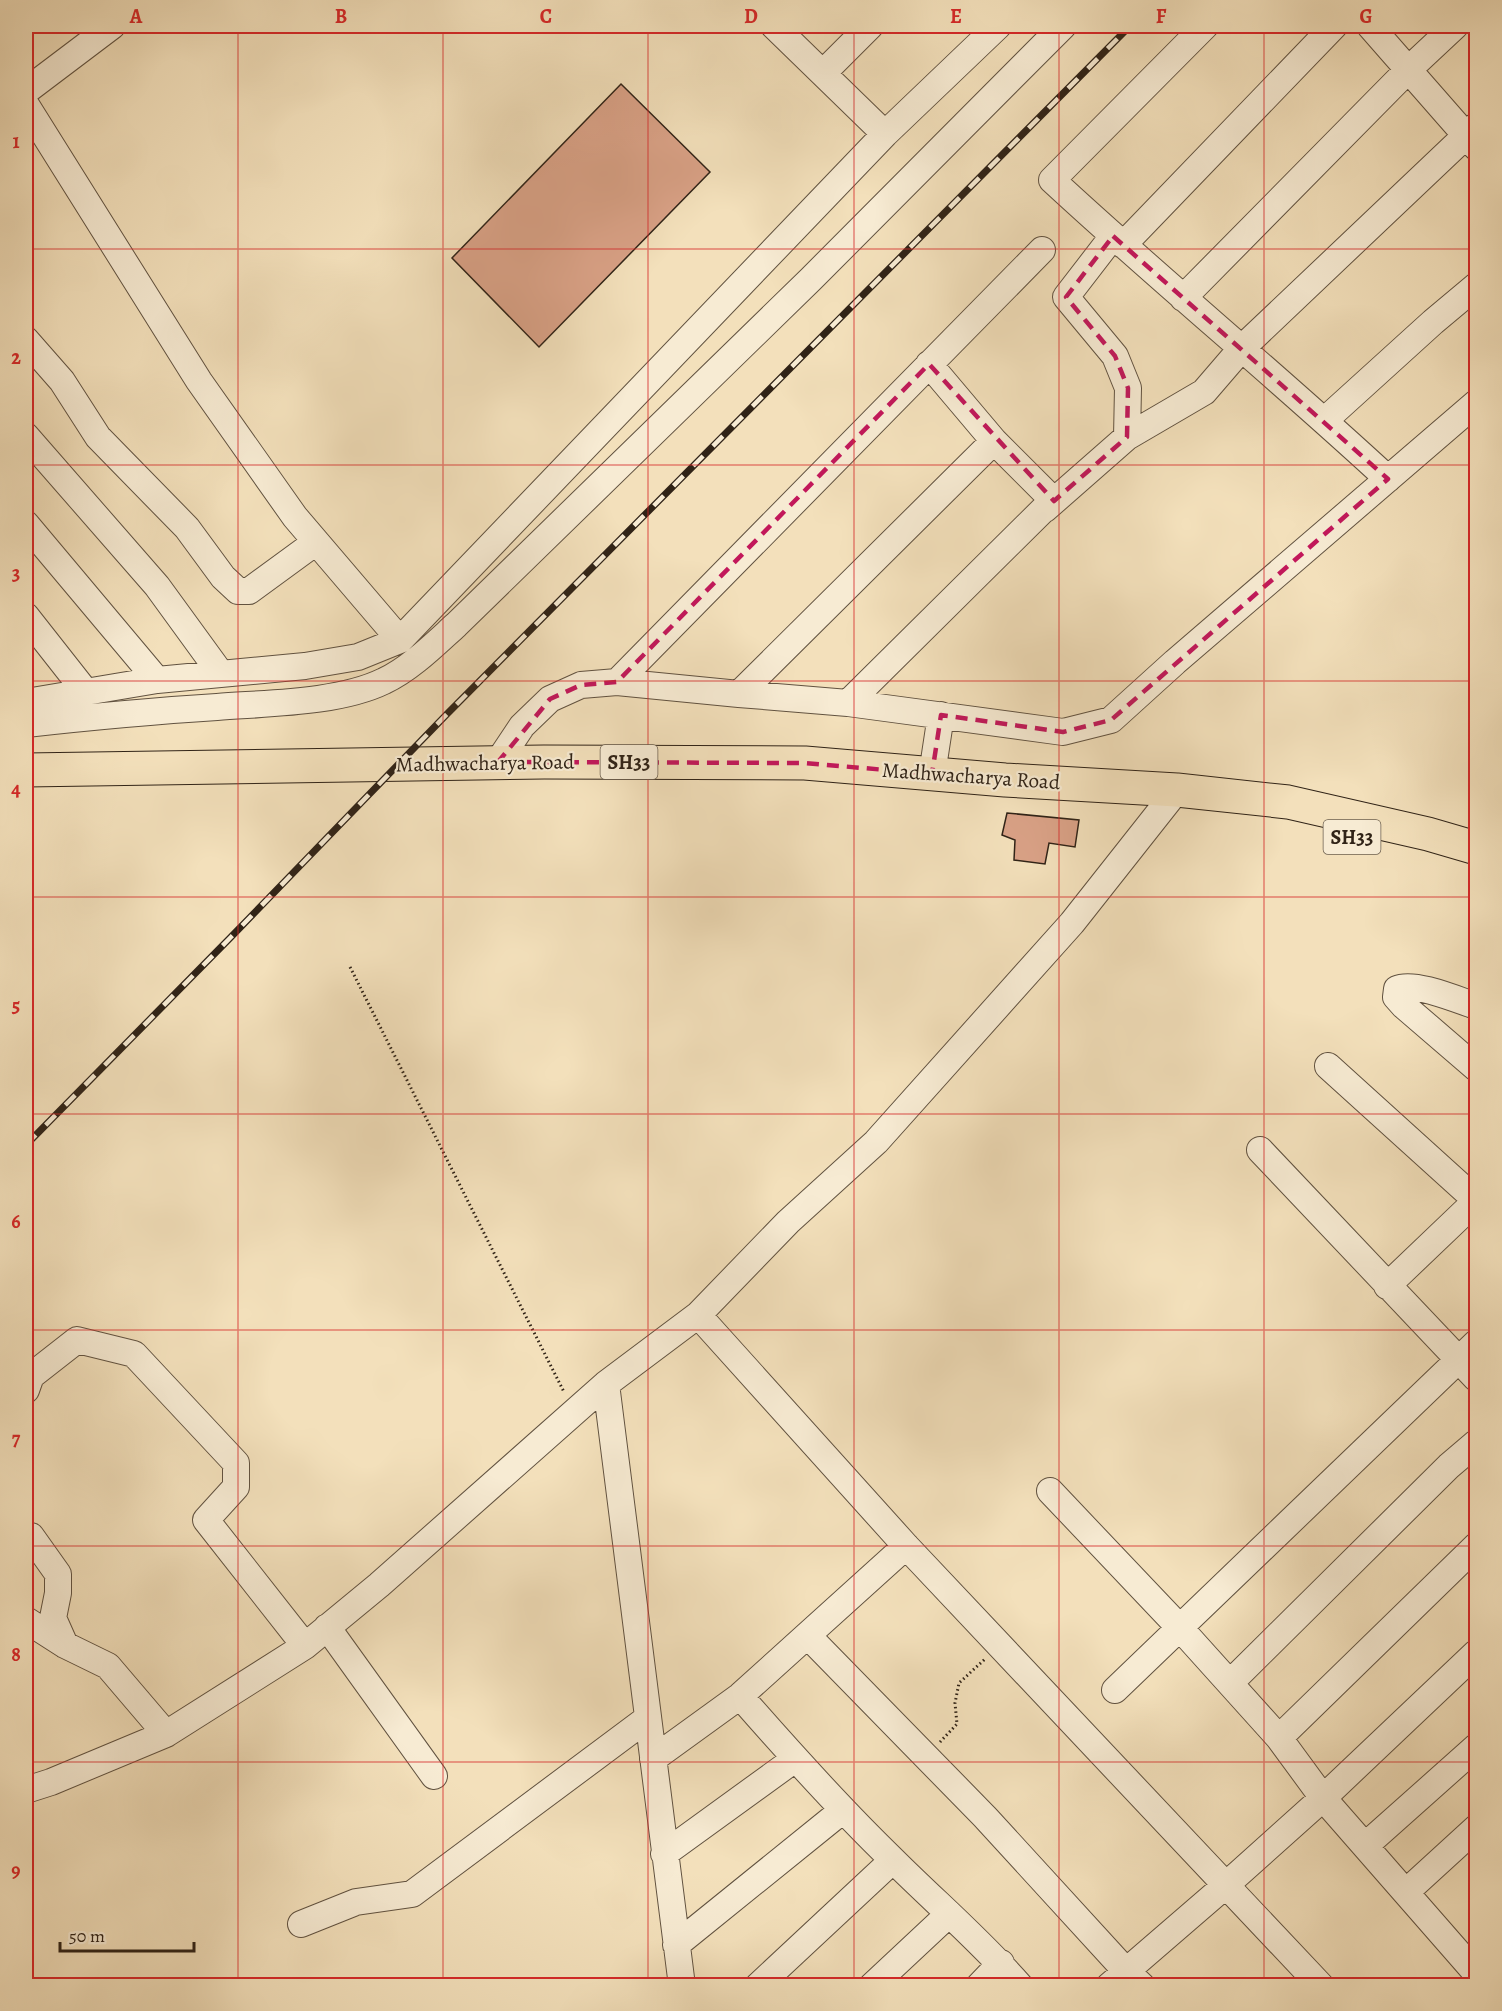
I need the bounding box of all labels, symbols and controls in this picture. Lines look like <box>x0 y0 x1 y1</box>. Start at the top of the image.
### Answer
text: A <box>129 3 143 30</box>
text: B <box>335 3 347 30</box>
text: C <box>540 3 552 30</box>
text: D <box>744 3 758 30</box>
text: E <box>950 3 962 30</box>
text: F <box>1156 3 1167 30</box>
text: G <box>1359 3 1373 30</box>
text: 1 <box>12 128 20 155</box>
text: 2 <box>11 344 21 371</box>
text: 3 <box>12 560 20 587</box>
road number: SH33 <box>600 745 658 779</box>
street label: Madhwacharya Road <box>395 747 575 779</box>
street label: Madhwacharya Road <box>881 756 1062 796</box>
text: 4 <box>11 776 21 803</box>
road number: SH33 <box>1324 820 1380 854</box>
text: 5 <box>12 992 20 1019</box>
text: 6 <box>11 1208 21 1235</box>
text: 7 <box>12 1425 21 1452</box>
text: 8 <box>11 1641 21 1668</box>
text: 9 <box>11 1857 21 1884</box>
scale bar <box>60 1915 194 1953</box>
text: 50 m <box>69 1924 105 1948</box>

